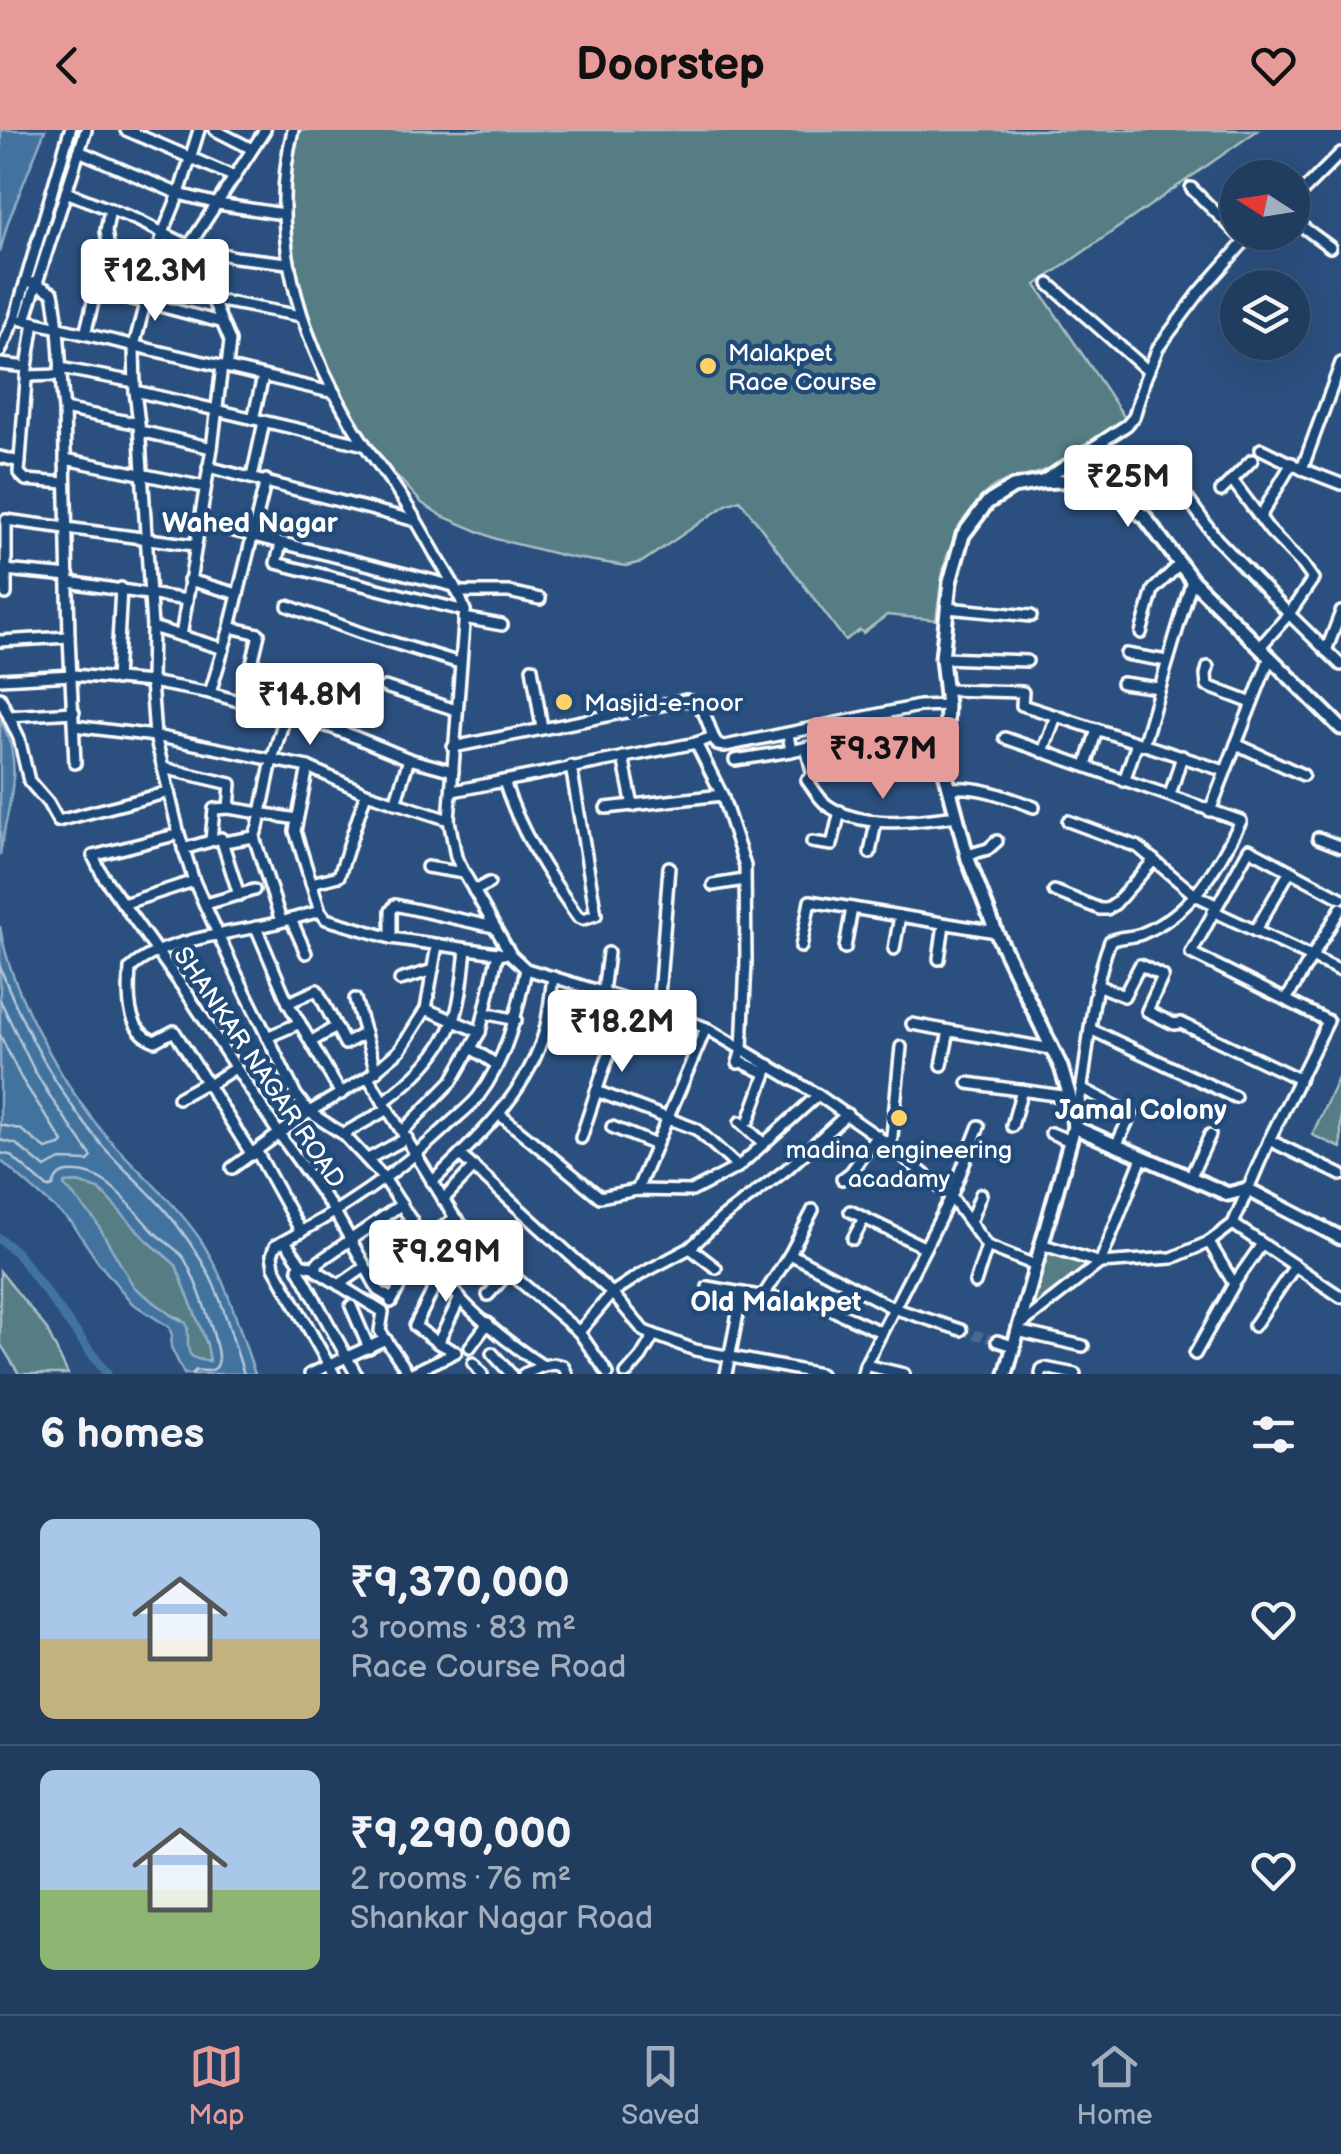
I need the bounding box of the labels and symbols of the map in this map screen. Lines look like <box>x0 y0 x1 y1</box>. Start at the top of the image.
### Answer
north arrow <box>1220 160 1310 250</box>
pin: ₹12.3M <box>74 239 236 324</box>
place label: Malakpet Race Course <box>728 338 877 398</box>
marker: Malakpet Race Course <box>697 355 719 377</box>
pin: ₹25M <box>1069 445 1187 530</box>
district label: Wahed Nagar <box>162 507 339 540</box>
pin: ₹14.8M <box>229 663 391 748</box>
place label: Masjid-e-noor <box>584 688 744 719</box>
marker: Masjid-e-noor <box>553 691 575 713</box>
pin: ₹9.37M <box>802 717 964 802</box>
street label: SHANKAR NAGAR ROAD <box>166 941 351 1194</box>
pin: ₹18.2M <box>541 990 703 1075</box>
district label: Jamal Colony <box>1055 1094 1227 1127</box>
marker: madina engineering acadamy <box>888 1107 910 1129</box>
place label: madina engineering acadamy <box>786 1135 1012 1195</box>
pin: ₹9.29M <box>365 1220 527 1305</box>
district label: Old Malakpet <box>691 1286 861 1319</box>

